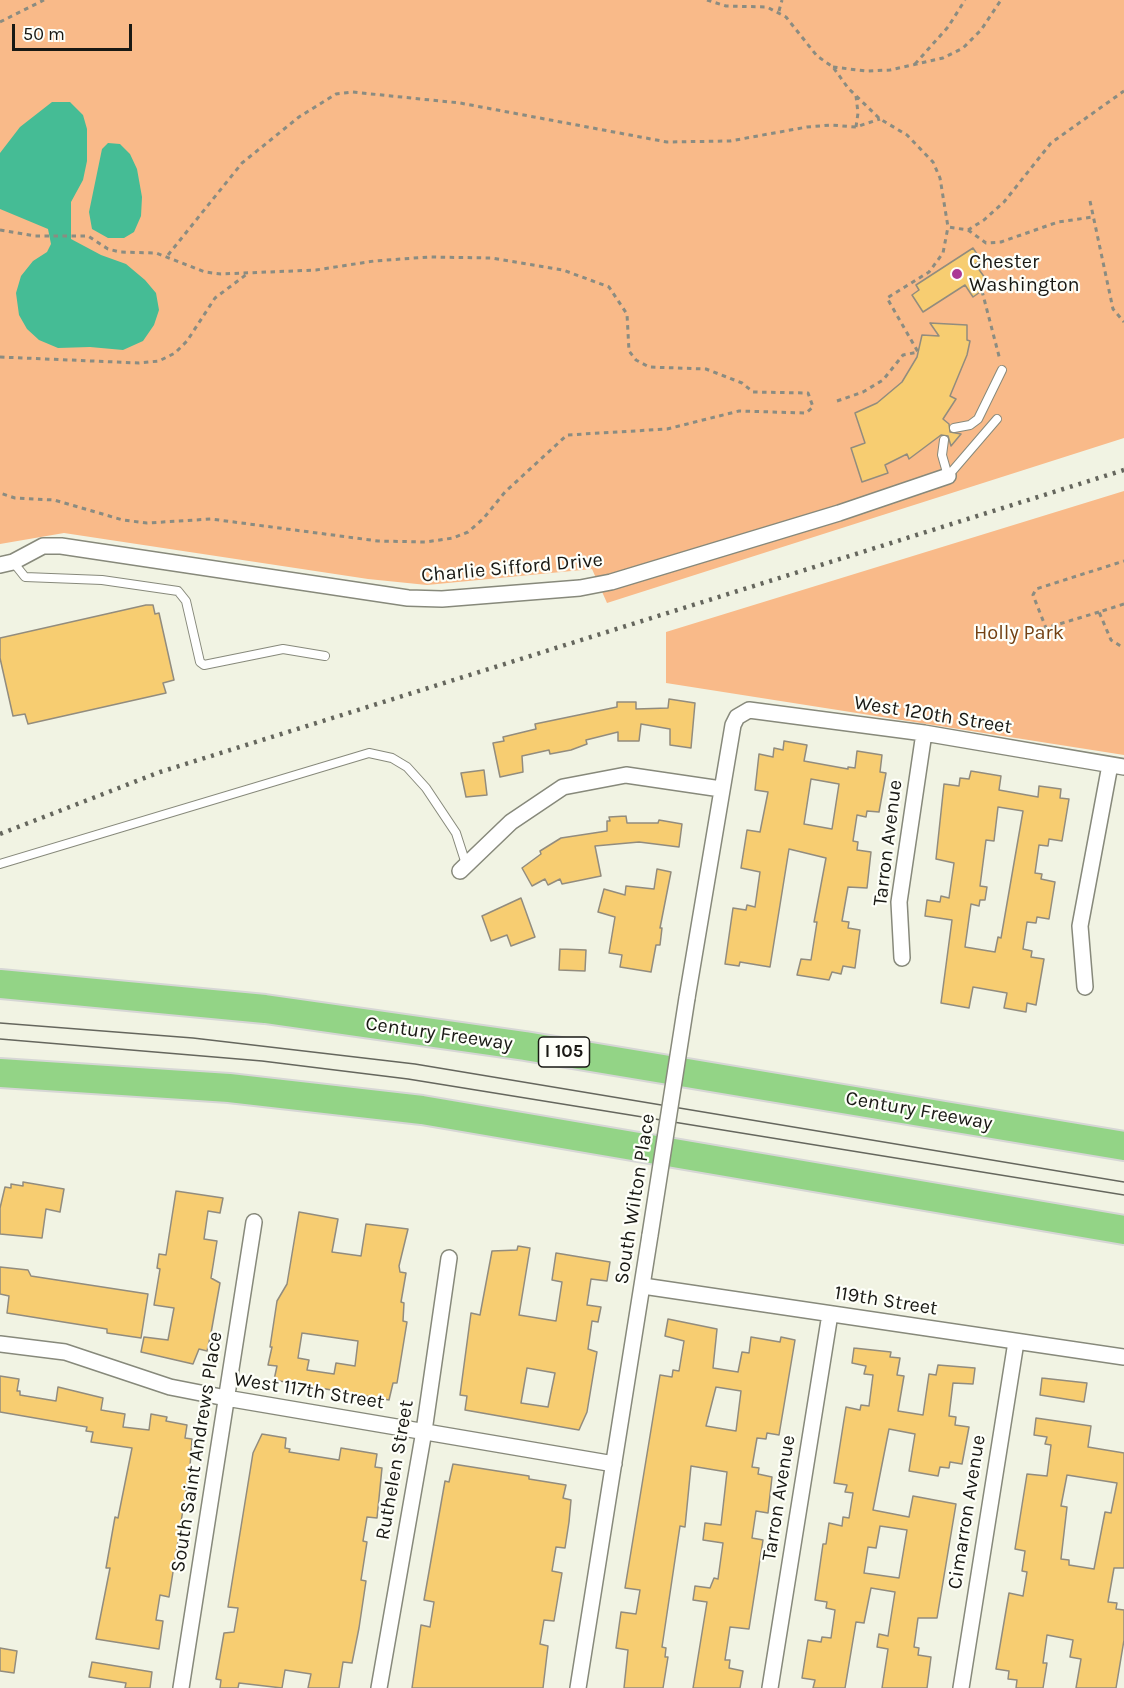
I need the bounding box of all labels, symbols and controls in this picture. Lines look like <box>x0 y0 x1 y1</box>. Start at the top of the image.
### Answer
scale bar <box>15 12 135 50</box>
text: 50 m <box>23 23 65 45</box>
place label: Chester Washington <box>969 250 1080 297</box>
marker: Chester Washington <box>950 267 964 281</box>
street label: Charlie Sifford Drive <box>420 548 604 588</box>
park label: Holly Park <box>974 621 1064 645</box>
street label: West 120th Street <box>852 691 1014 739</box>
street label: Tarron Avenue <box>868 778 908 908</box>
street label: Century Freeway <box>364 1012 514 1056</box>
road number: I 105 <box>538 1037 590 1067</box>
street label: Century Freeway <box>844 1086 994 1136</box>
street label: South Wilton Place <box>610 1112 660 1286</box>
street label: 119th Street <box>833 1281 939 1321</box>
street label: South Saint Andrews Place <box>166 1330 228 1574</box>
street label: West 117th Street <box>232 1367 386 1415</box>
street label: Ruthelen Street <box>371 1398 419 1542</box>
street label: Tarron Avenue <box>757 1433 801 1563</box>
street label: Cimarron Avenue <box>943 1433 991 1591</box>

